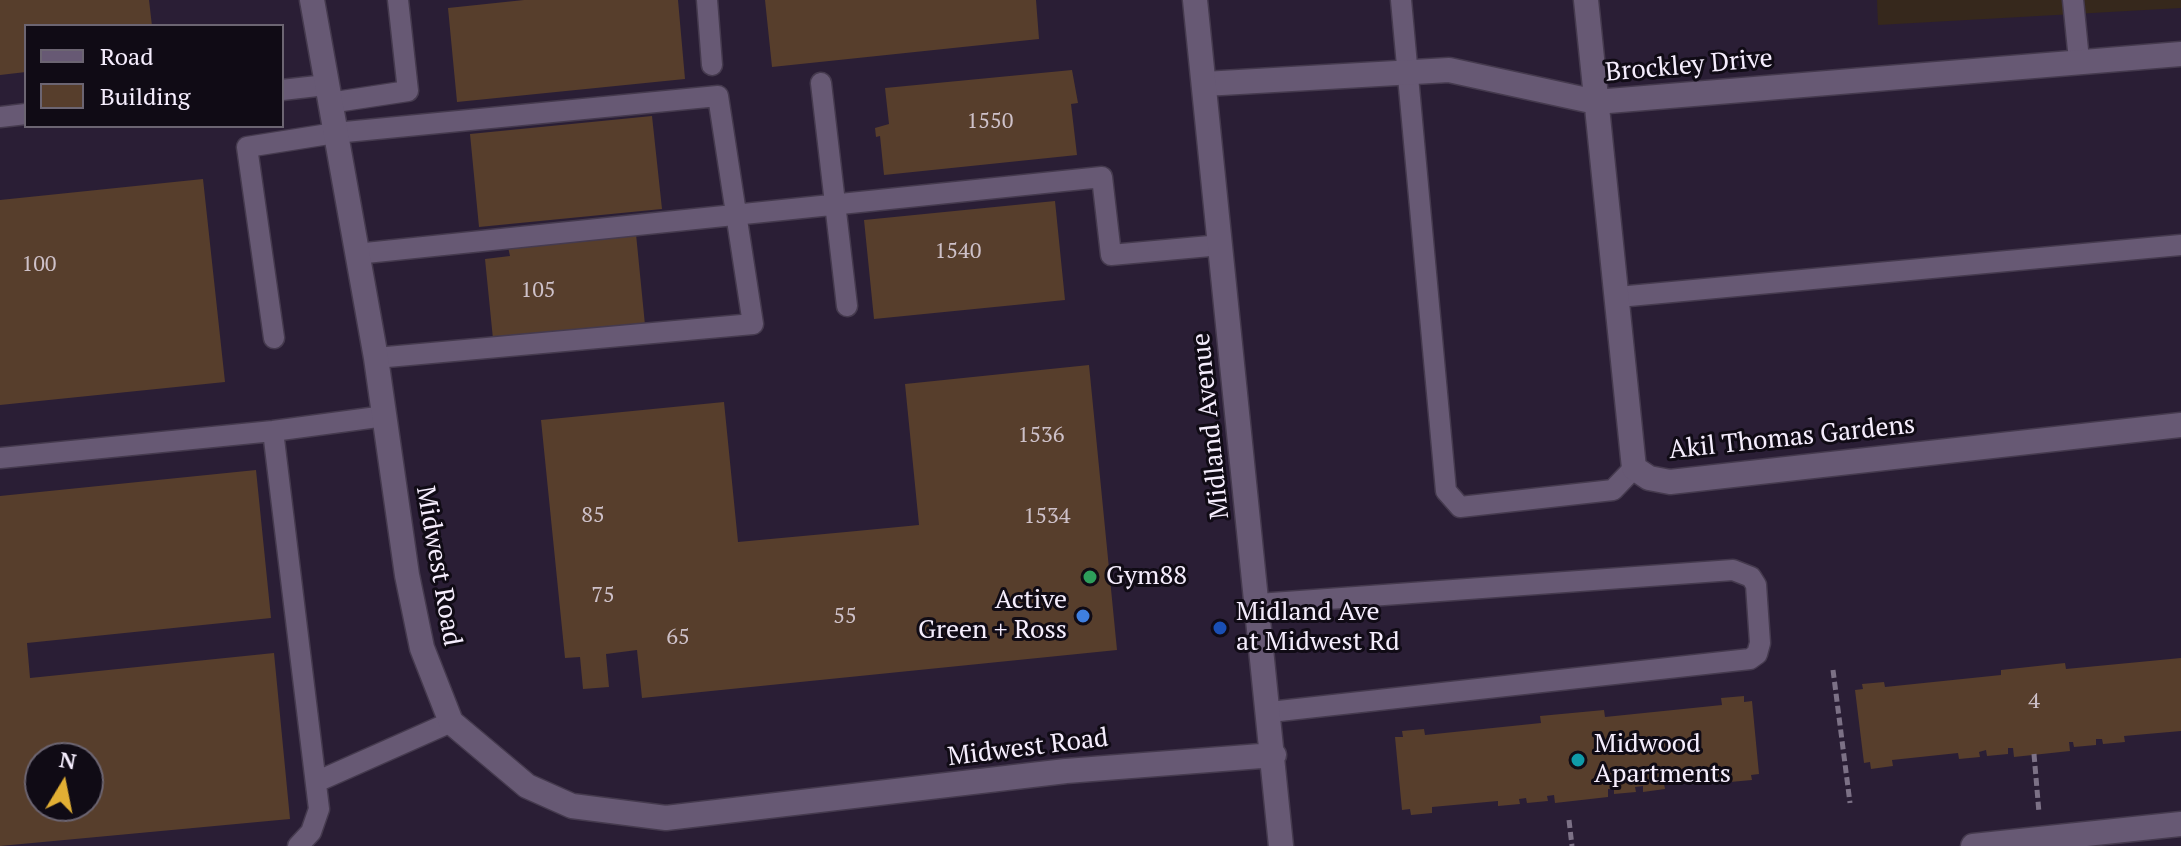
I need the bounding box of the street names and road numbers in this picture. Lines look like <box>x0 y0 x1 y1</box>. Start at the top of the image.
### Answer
street label: Brockley Drive <box>1604 43 1774 89</box>
street label: Midland Avenue <box>1186 331 1236 521</box>
street label: Akil Thomas Gardens <box>1667 410 1917 466</box>
street label: Midwest Road <box>409 484 467 648</box>
street label: Midwest Road <box>946 723 1110 773</box>

